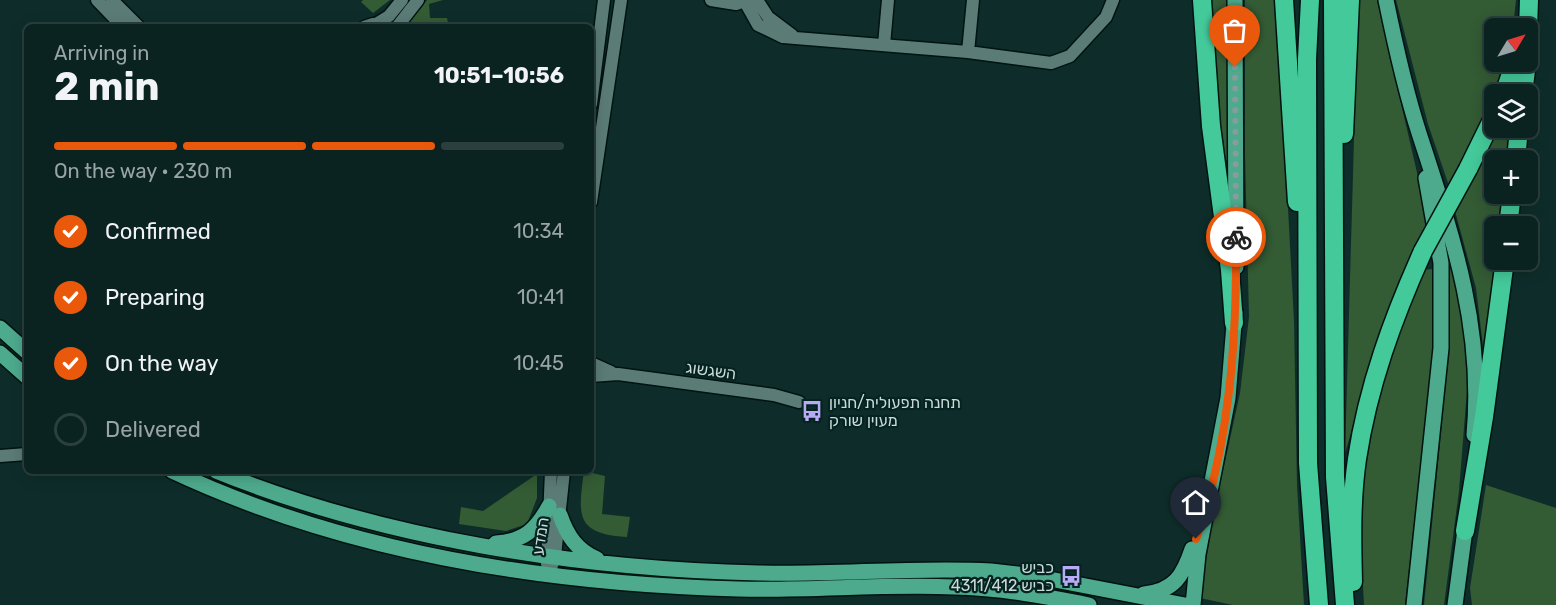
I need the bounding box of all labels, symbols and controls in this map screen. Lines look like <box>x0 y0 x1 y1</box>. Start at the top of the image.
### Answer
pin <box>1209 5 1260 67</box>
icon: bag <box>1218 14 1251 47</box>
north arrow <box>1484 18 1538 72</box>
map controls <box>1484 18 1538 270</box>
text: Arriving in <box>54 41 149 65</box>
text: 10:51–10:56 <box>434 62 564 89</box>
text: 2 min <box>54 64 160 110</box>
button: layers <box>1484 84 1538 138</box>
button: + <box>1484 150 1538 204</box>
text: On the way · 230 m <box>54 159 232 183</box>
courier <box>1206 207 1266 267</box>
icon: check <box>54 215 87 248</box>
button: − <box>1484 216 1538 270</box>
text: Confirmed <box>105 218 211 245</box>
text: 10:34 <box>513 219 564 243</box>
icon: bike <box>1220 221 1253 254</box>
icon: check <box>54 281 87 314</box>
text: Preparing <box>105 284 205 311</box>
text: 10:41 <box>517 285 564 309</box>
icon: check <box>54 347 87 380</box>
text: On the way <box>105 350 219 377</box>
text: 10:45 <box>513 351 564 375</box>
street label: השגשוג <box>684 358 737 383</box>
place label: תחנה תפעולית/חניון מעוין שורק <box>829 393 961 430</box>
bus stop icon: תחנה תפעולית/חניון מעוין שורק <box>800 399 824 423</box>
text: Delivered <box>105 416 201 443</box>
pin <box>1170 477 1221 539</box>
icon: home <box>1179 486 1212 519</box>
street label: המדע <box>528 516 553 556</box>
place label: כביש 4311/כביש 412 <box>951 558 1054 595</box>
bus stop icon: כביש 4311/כביש 412 <box>1059 564 1083 588</box>

